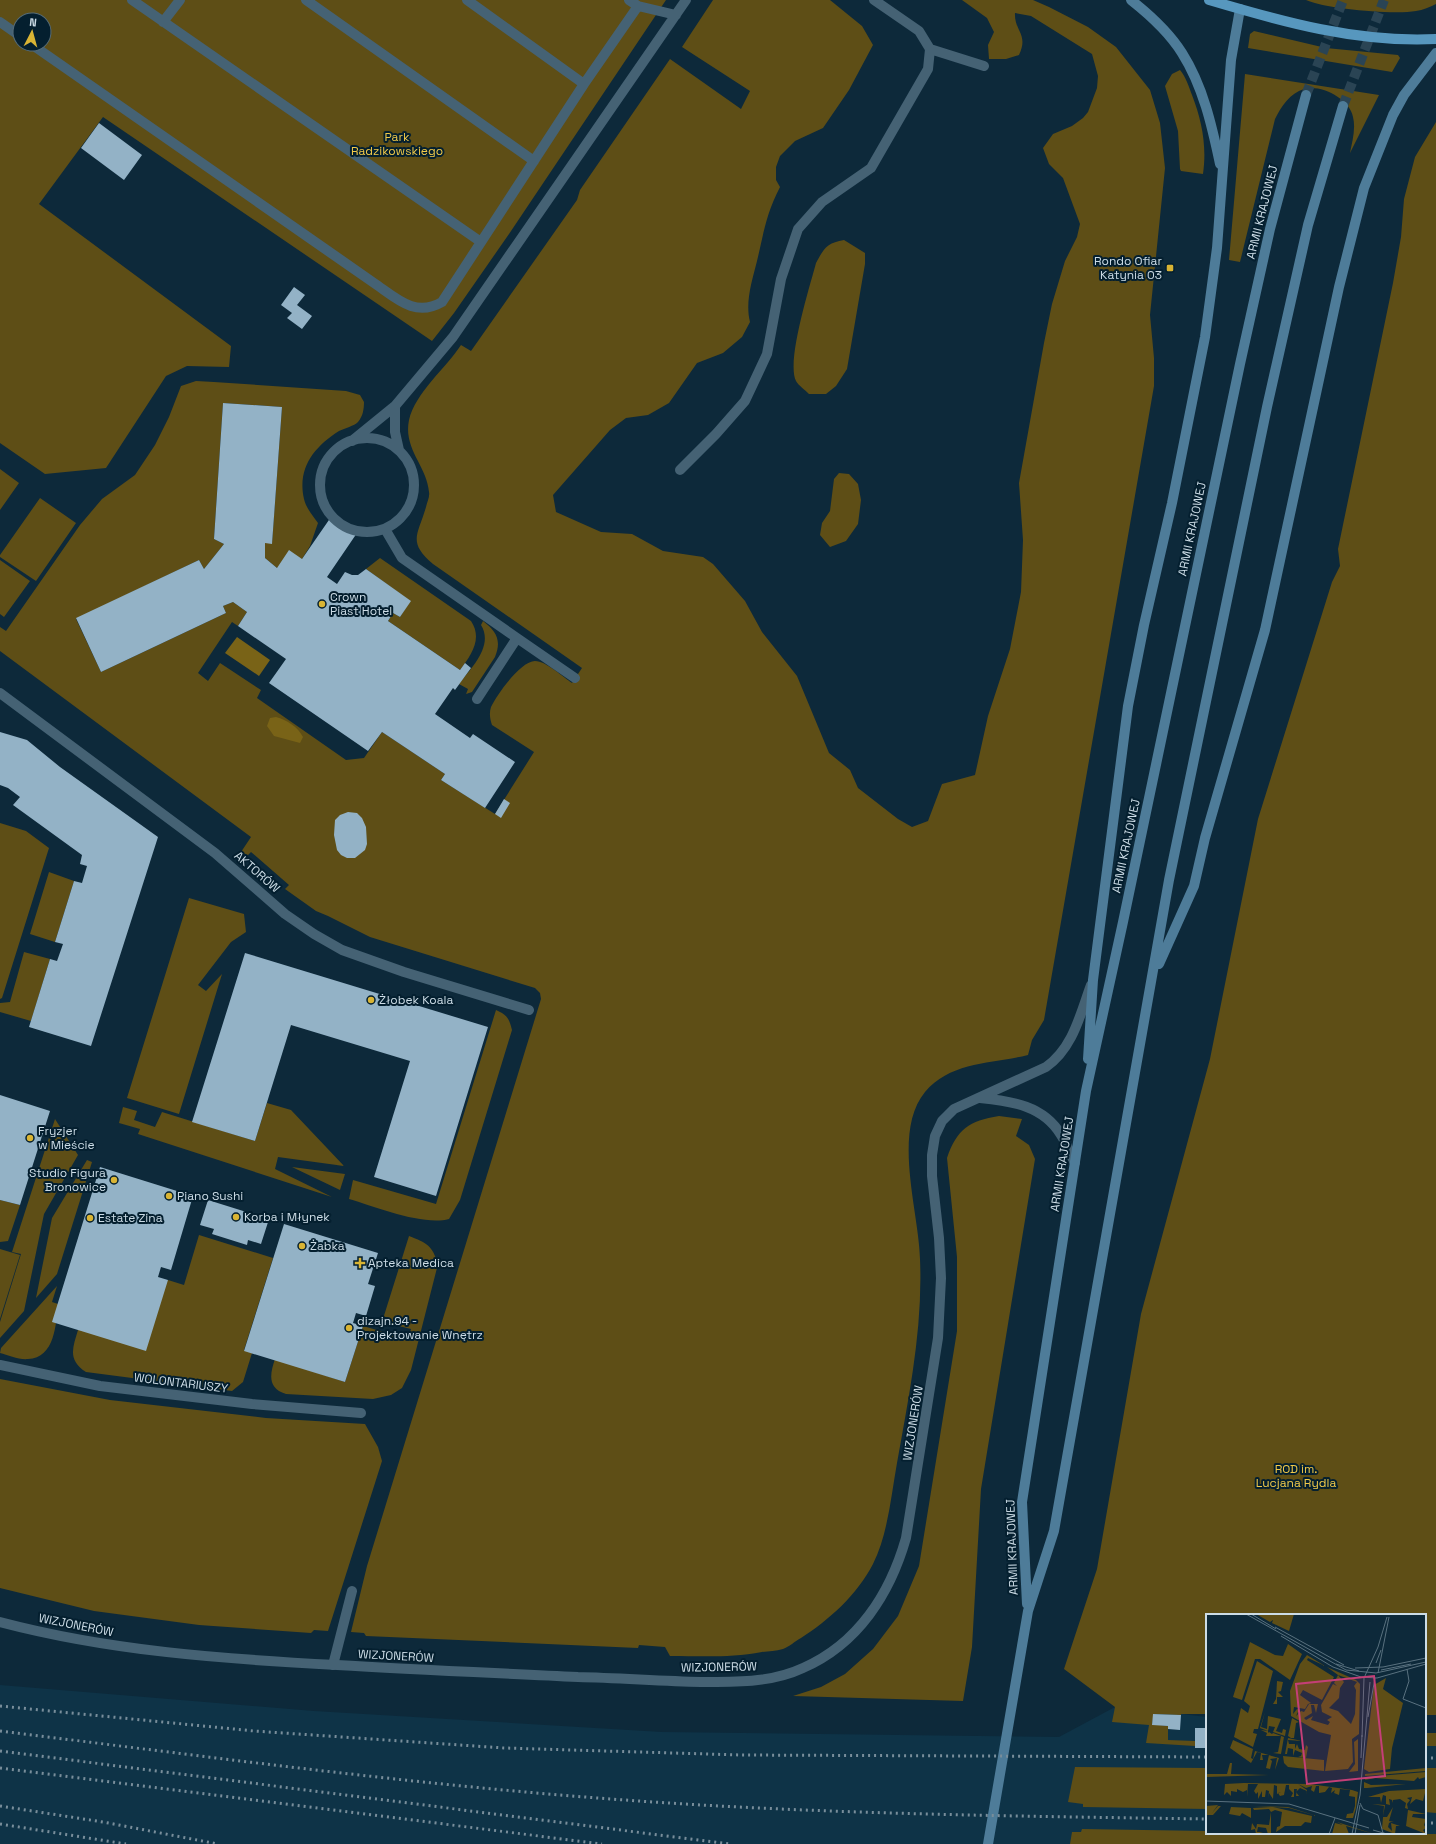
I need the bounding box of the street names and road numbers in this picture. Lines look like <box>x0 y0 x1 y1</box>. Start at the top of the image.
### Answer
street label: ARMII KRAJOWEJ <box>1243 163 1281 261</box>
street label: ARMII KRAJOWEJ <box>1174 480 1210 578</box>
street label: ARMII KRAJOWEJ <box>1108 797 1144 895</box>
street label: AKTORÓW <box>231 848 284 897</box>
street label: ARMII KRAJOWEJ <box>1047 1115 1077 1213</box>
street label: WOLONTARIUSZY <box>133 1369 230 1397</box>
street label: WIZJONERÓW <box>899 1384 927 1462</box>
street label: ARMII KRAJOWEJ <box>1002 1499 1022 1595</box>
street label: WIZJONERÓW <box>37 1610 115 1640</box>
street label: WIZJONERÓW <box>358 1646 435 1666</box>
street label: WIZJONERÓW <box>681 1658 758 1676</box>

